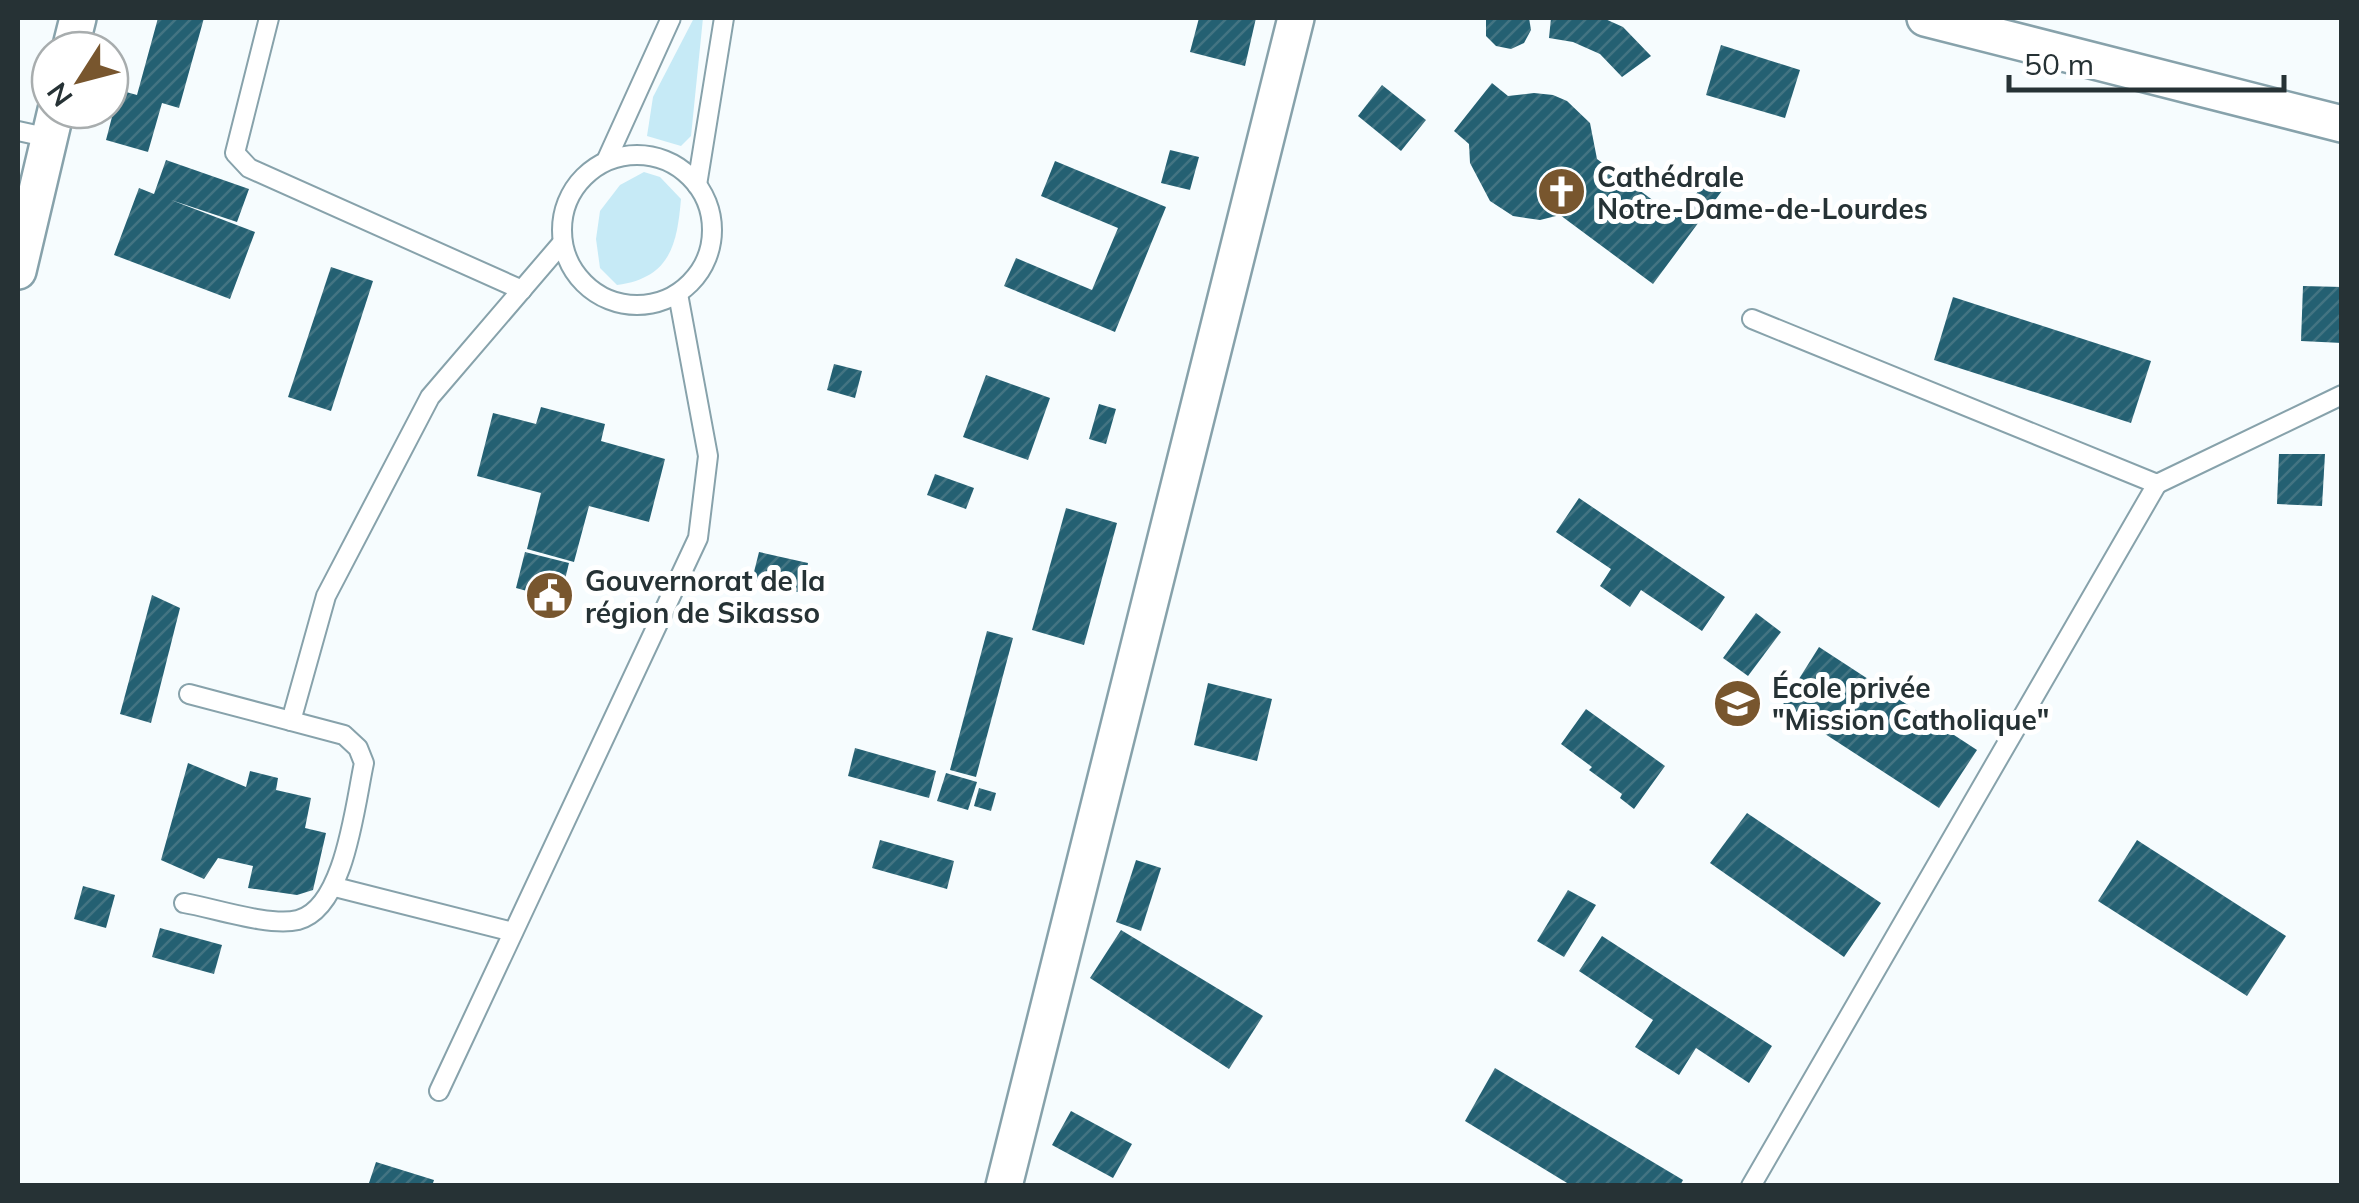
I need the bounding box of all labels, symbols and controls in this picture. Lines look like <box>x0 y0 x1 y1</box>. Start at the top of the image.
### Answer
north arrow <box>30 30 130 130</box>
scale bar <box>2009 30 2284 92</box>
text: 50 m <box>2024 45 2094 83</box>
text: N <box>39 76 80 114</box>
place label: Cathédrale Notre-Dame-de-Lourdes <box>1597 159 1928 226</box>
church icon: Cathédrale Notre-Dame-de-Lourdes <box>1536 166 1588 218</box>
place label: Gouvernorat de la région de Sikasso <box>585 563 825 630</box>
public building icon: Gouvernorat de la région de Sikasso <box>524 570 576 622</box>
place label: École privée "Mission Catholique" <box>1772 670 2049 737</box>
school or university icon: École privée "Mission Catholique" <box>1711 677 1763 729</box>

